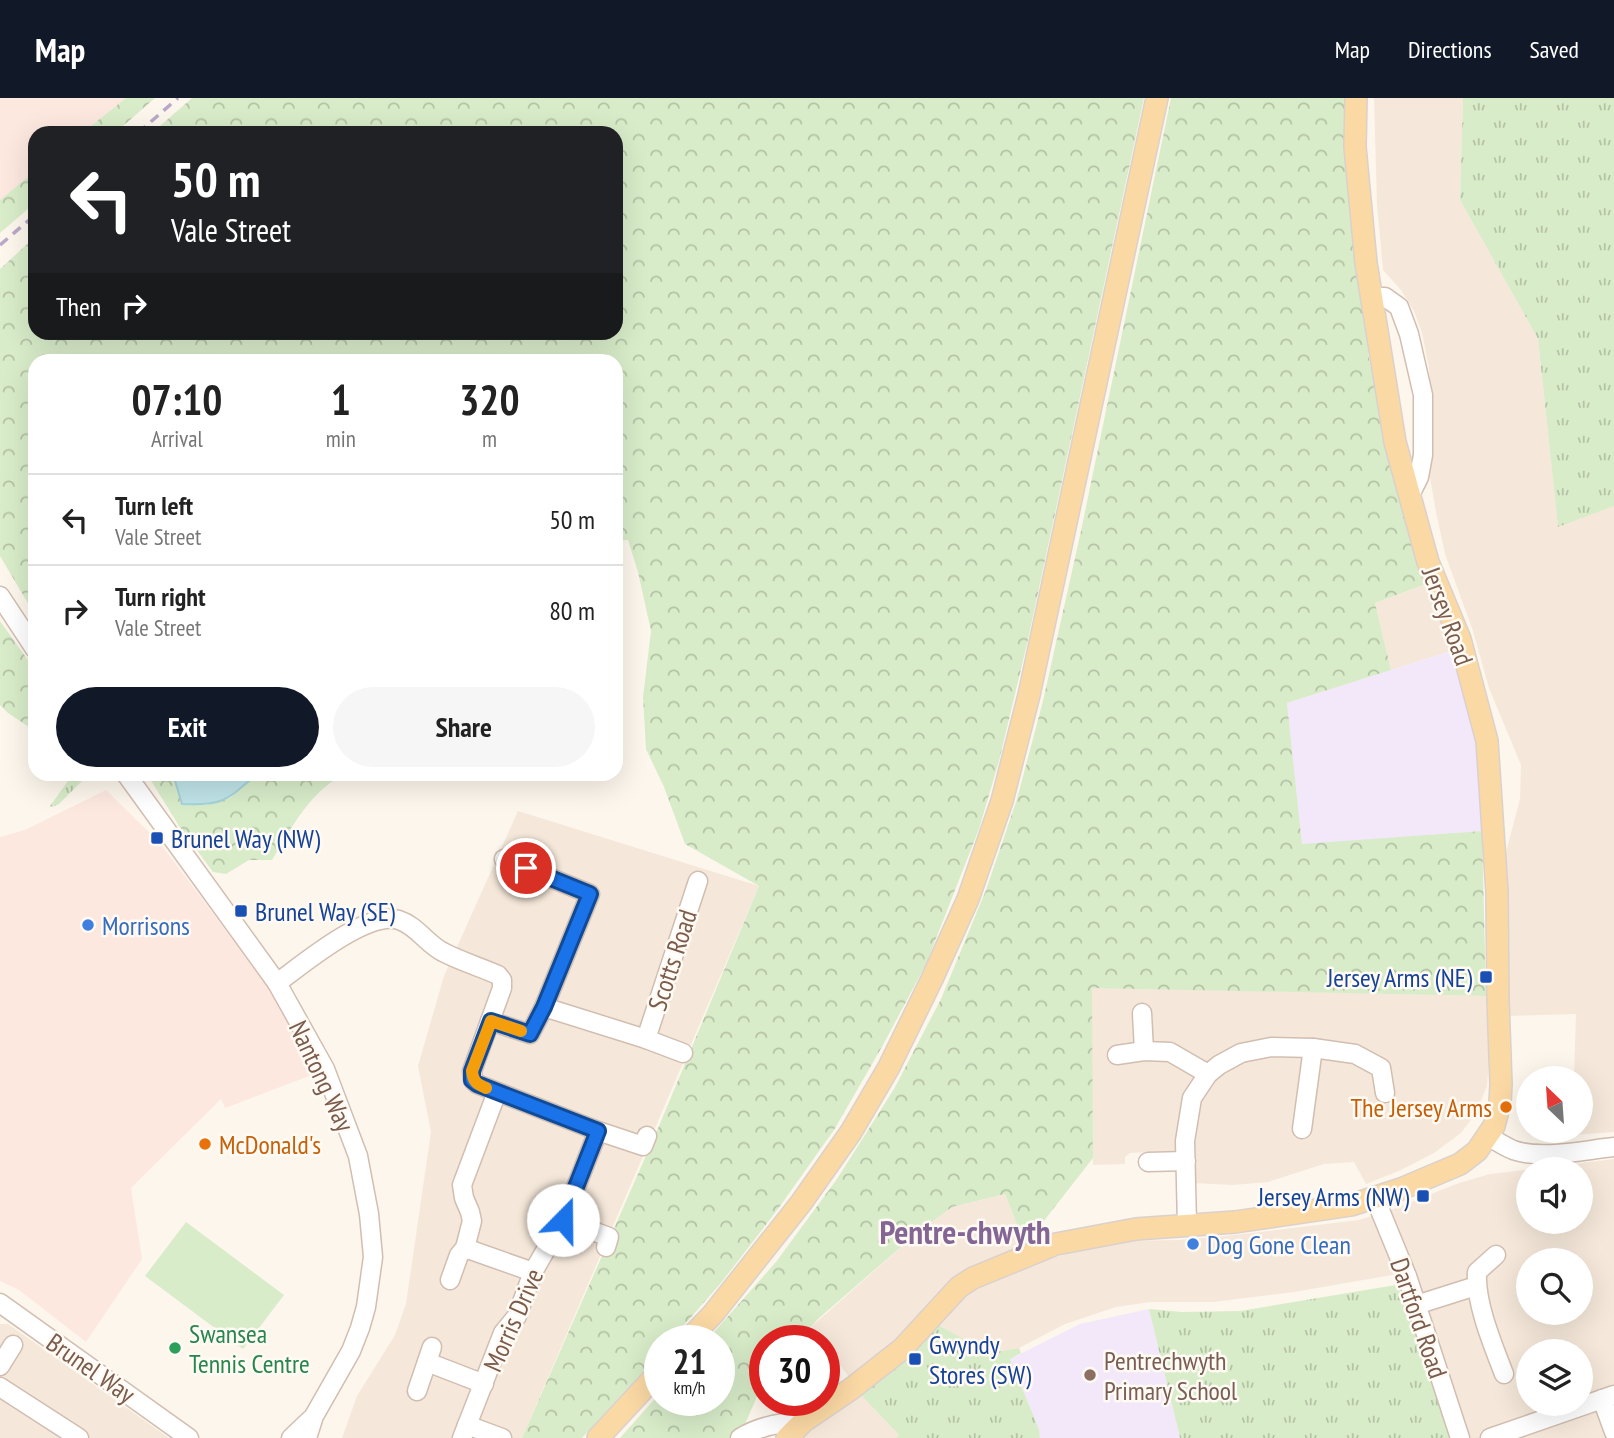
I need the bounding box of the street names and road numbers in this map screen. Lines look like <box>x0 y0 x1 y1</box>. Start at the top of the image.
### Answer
street label: Jersey Road <box>1415 561 1481 670</box>
street label: Scotts Road <box>640 905 704 1015</box>
street label: Nantong Way <box>282 1015 362 1137</box>
street label: Dartford Road <box>1383 1254 1455 1382</box>
street label: Morris Drive <box>476 1263 550 1377</box>
street label: Brunel Way <box>40 1326 142 1411</box>

